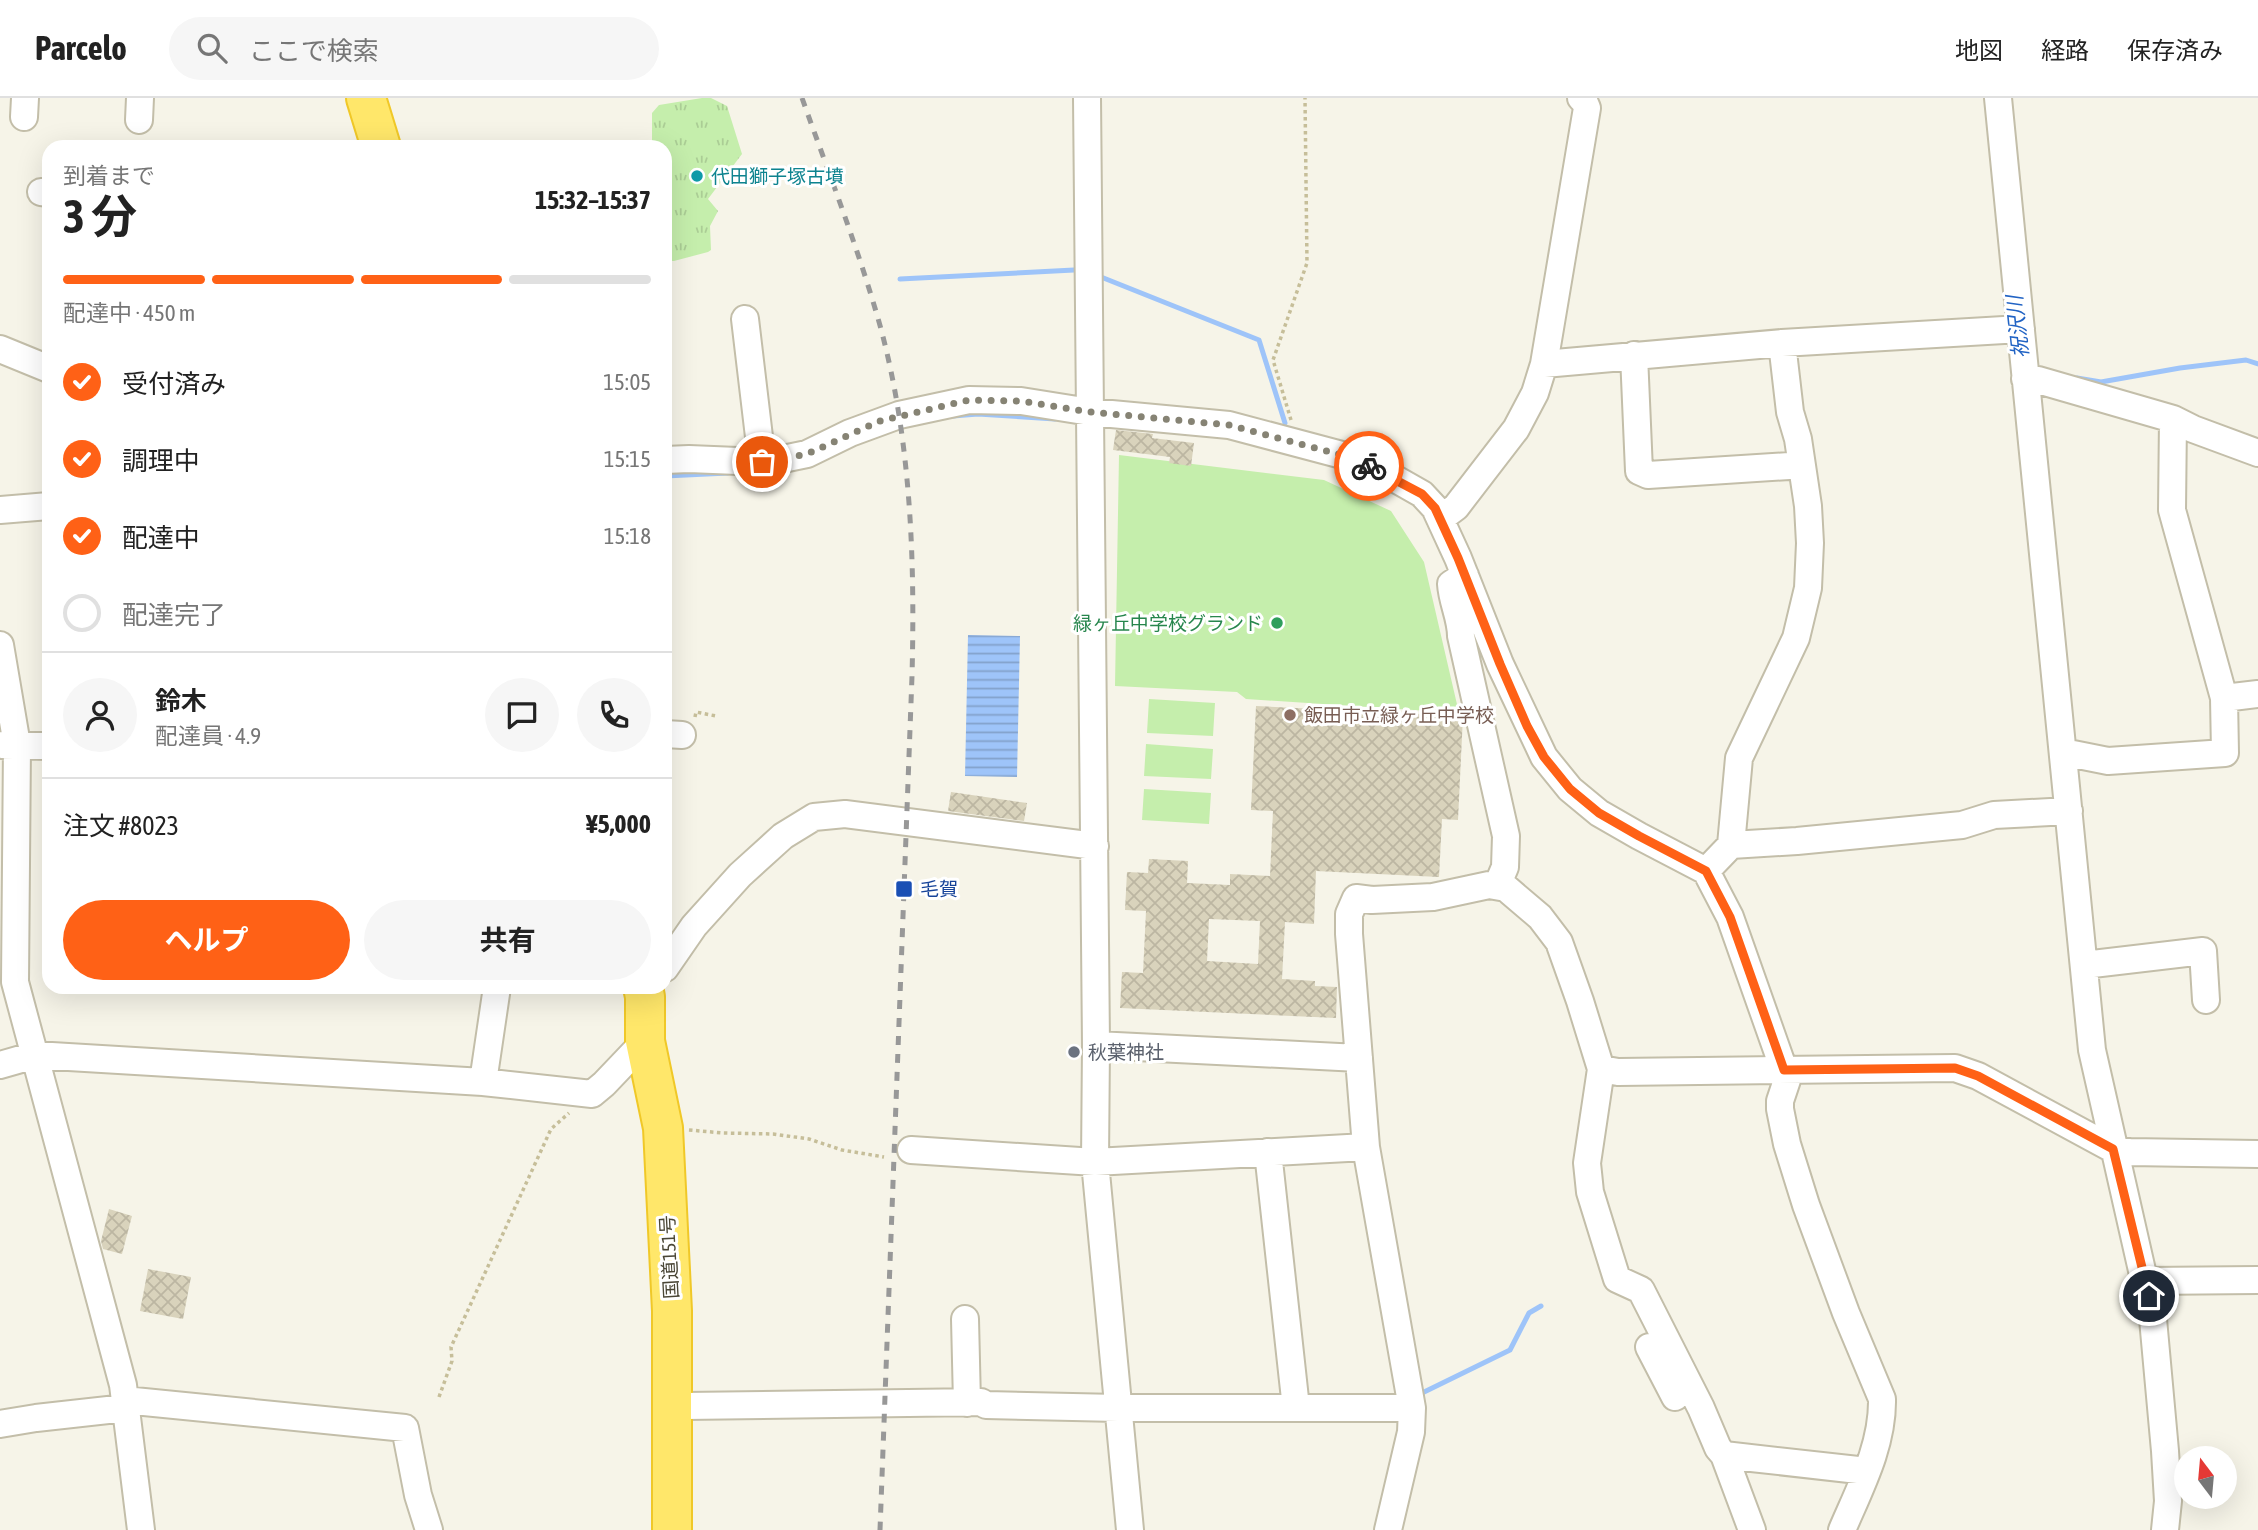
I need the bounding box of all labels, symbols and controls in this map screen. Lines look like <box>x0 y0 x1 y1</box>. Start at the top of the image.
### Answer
search box <box>169 17 659 80</box>
text: Parcelo <box>35 29 127 67</box>
icon: search <box>193 29 231 67</box>
text: ここで検索 <box>249 36 379 66</box>
text: 地図 <box>1955 37 2003 64</box>
text: 経路 <box>2041 37 2089 64</box>
text: 保存済み <box>2127 37 2223 64</box>
text: 到着まで <box>63 163 155 189</box>
place label: 代田獅子塚古墳 <box>711 165 844 187</box>
marker: 代田獅子塚古墳 <box>689 168 705 184</box>
text: 15:32–15:37 <box>535 185 651 215</box>
text: 3 分 <box>63 190 137 243</box>
water label: 祝沢川 <box>2002 292 2032 360</box>
text: 配達中 · 450 m <box>63 300 195 326</box>
icon: check <box>63 363 101 401</box>
text: 受付済み <box>122 369 226 399</box>
text: 15:05 <box>603 369 651 395</box>
courier <box>1334 431 1404 501</box>
pin <box>732 432 792 492</box>
icon: check <box>63 440 101 478</box>
icon: bag <box>743 443 781 481</box>
text: 調理中 <box>122 446 200 476</box>
text: 15:15 <box>604 446 651 472</box>
icon: bike <box>1350 447 1388 485</box>
icon: check <box>63 517 101 555</box>
text: 配達中 <box>122 523 200 553</box>
text: 15:18 <box>604 523 651 549</box>
text: 配達完了 <box>122 600 226 630</box>
place label: 緑ヶ丘中学校グランド <box>1073 612 1263 634</box>
marker: 緑ヶ丘中学校グランド <box>1269 615 1285 631</box>
button: person <box>63 678 137 752</box>
button: chat <box>485 678 559 752</box>
button: phone <box>577 678 651 752</box>
text: 鈴木 <box>155 686 207 716</box>
place label: 飯田市立緑ヶ丘中学校 <box>1304 704 1494 726</box>
marker: 飯田市立緑ヶ丘中学校 <box>1282 707 1298 723</box>
text: 配達員 · 4.9 <box>155 723 261 749</box>
text: ¥5,000 <box>586 809 651 839</box>
text: 注文 #8023 <box>63 811 179 841</box>
place label: 毛賀 <box>920 878 958 900</box>
marker: 毛賀 <box>894 879 914 899</box>
button: ヘルプ <box>63 900 350 980</box>
button: 共有 <box>364 900 651 980</box>
place label: 秋葉神社 <box>1088 1041 1164 1063</box>
marker: 秋葉神社 <box>1066 1044 1082 1060</box>
street label: 国道151号 <box>656 1215 682 1299</box>
pin <box>2119 1266 2179 1326</box>
icon: home <box>2130 1277 2168 1315</box>
north arrow <box>2174 1446 2236 1508</box>
map controls <box>2174 1446 2237 1509</box>

